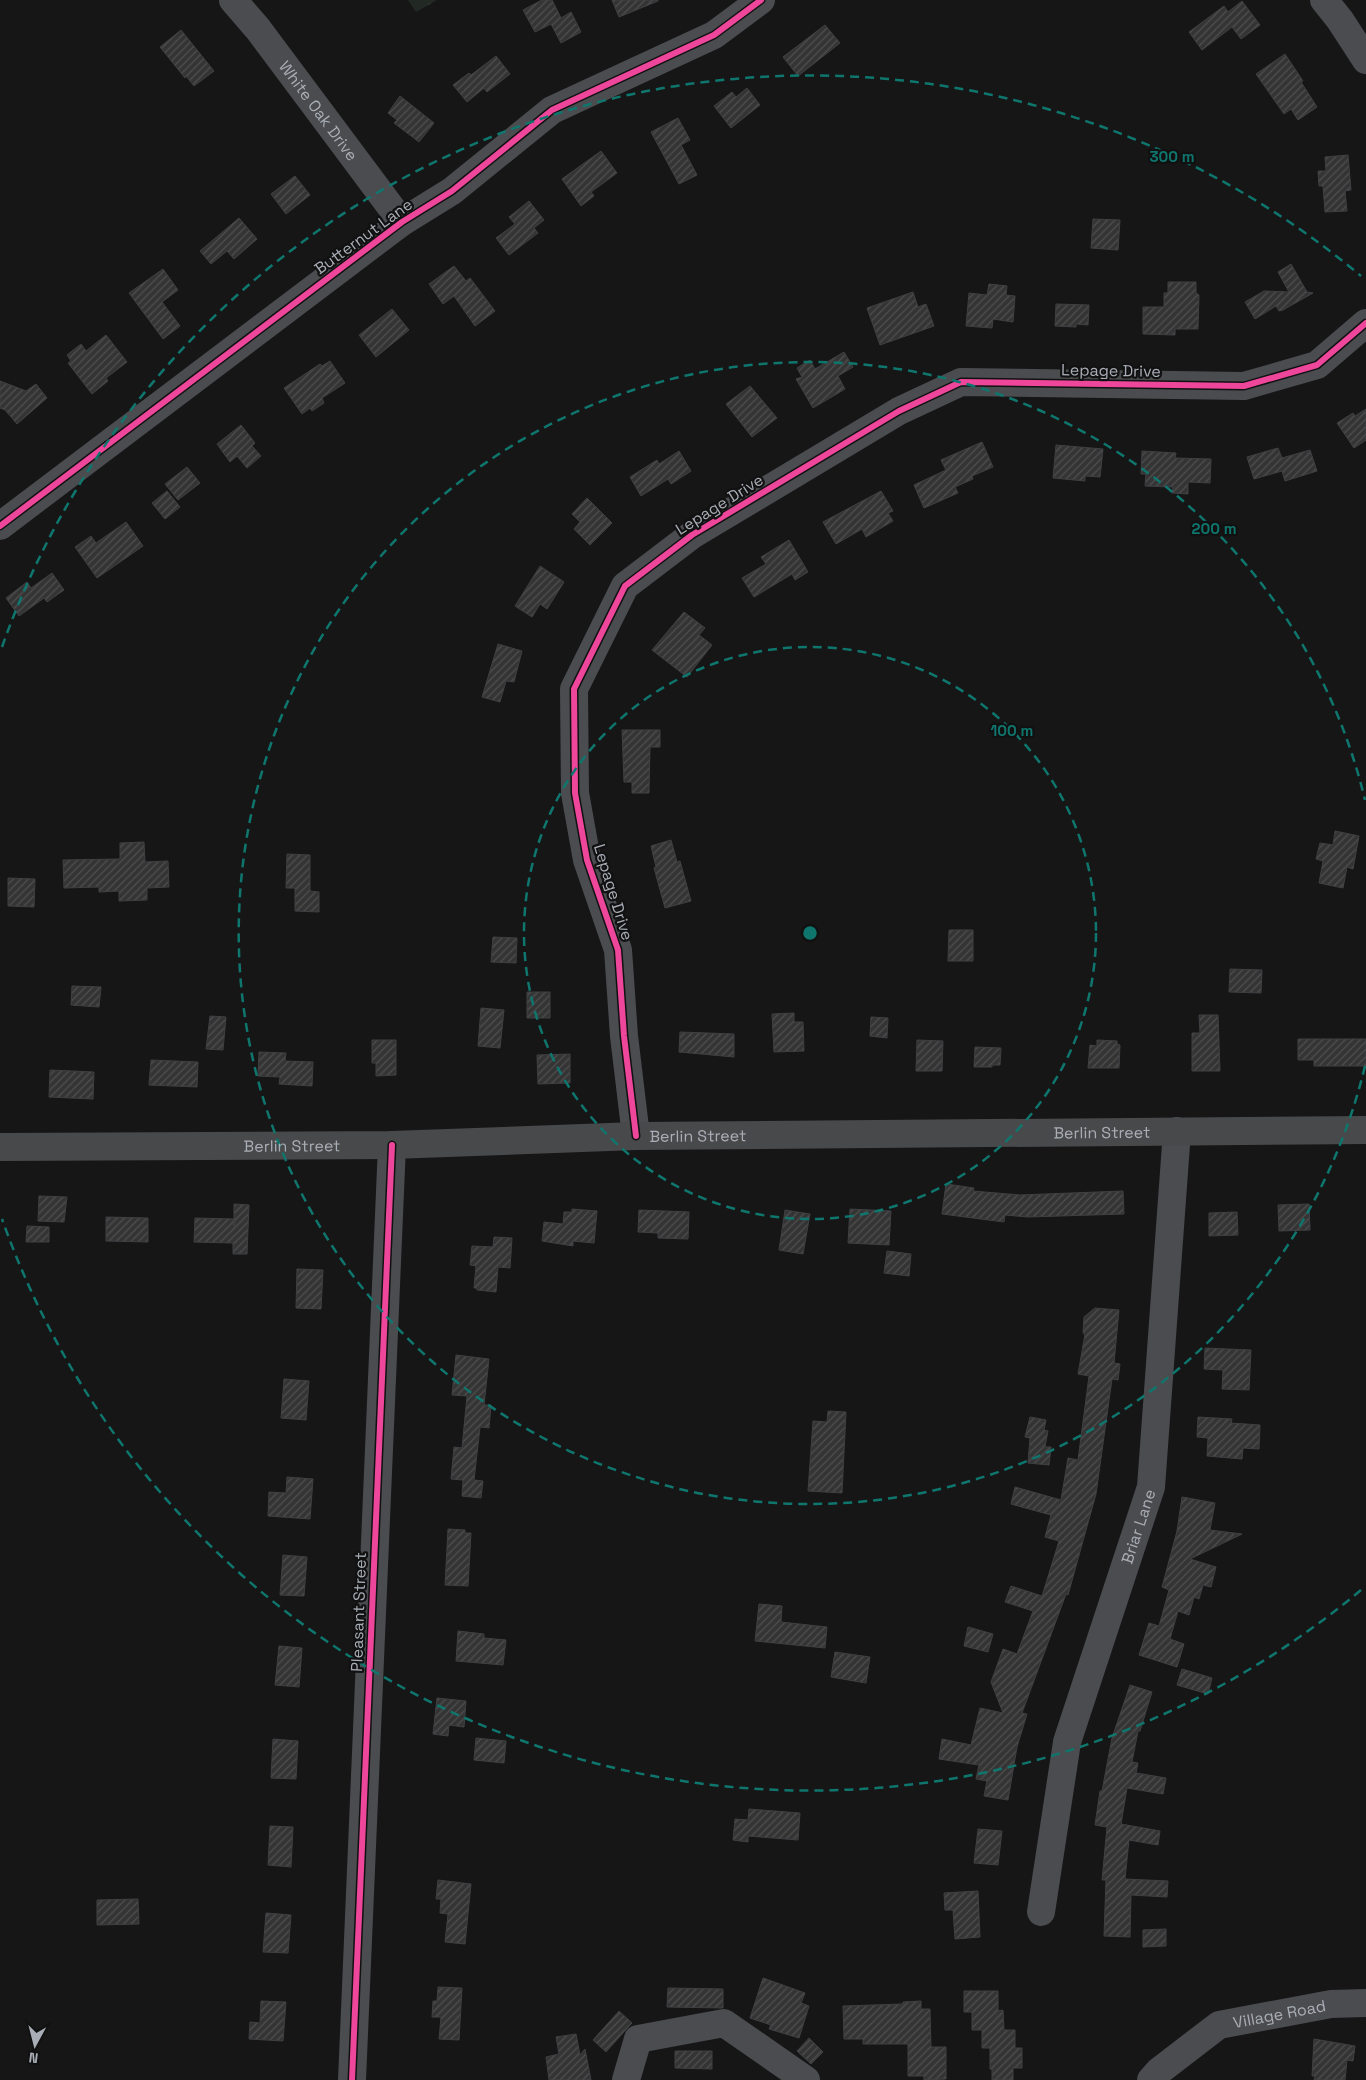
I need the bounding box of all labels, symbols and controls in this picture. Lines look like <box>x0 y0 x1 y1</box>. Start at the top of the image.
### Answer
street label: White Oak Drive <box>274 57 363 165</box>
text: 300 m <box>1149 147 1195 166</box>
street label: Butternut Lane <box>310 194 417 279</box>
street label: Lepage Drive <box>1061 359 1161 382</box>
street label: Lepage Drive <box>671 469 767 540</box>
text: 200 m <box>1192 519 1236 538</box>
text: 100 m <box>991 721 1033 740</box>
street label: Lepage Drive <box>589 841 638 943</box>
centre of rings <box>801 924 819 942</box>
street label: Berlin Street <box>1053 1122 1150 1144</box>
street label: Berlin Street <box>649 1125 746 1147</box>
street label: Berlin Street <box>244 1135 340 1157</box>
street label: Briar Lane <box>1116 1487 1161 1566</box>
street label: Pleasant Street <box>346 1552 371 1672</box>
street label: Village Road <box>1231 1995 1327 2033</box>
north arrow <box>10 2020 60 2070</box>
text: N <box>28 2048 39 2067</box>

